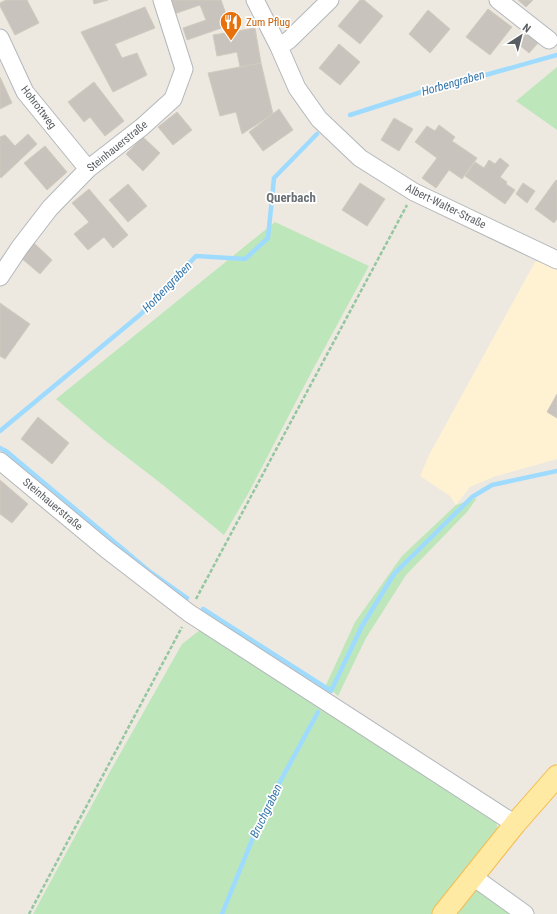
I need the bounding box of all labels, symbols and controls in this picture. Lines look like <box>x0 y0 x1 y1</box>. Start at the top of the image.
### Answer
restaurant icon: Zum Pflug <box>218 9 244 42</box>
place label: Zum Pflug <box>246 16 290 29</box>
north arrow <box>501 16 541 56</box>
text: N <box>520 21 533 36</box>
water label: Horbengraben <box>420 67 486 99</box>
street label: Hohrottweg <box>18 83 59 131</box>
street label: Steinhauerstraße <box>84 118 150 175</box>
street label: Albert-Walter-Straße <box>403 181 488 232</box>
district label: Querbach <box>266 190 316 205</box>
water label: Horbengraben <box>139 259 195 315</box>
street label: Steinhauerstraße <box>20 476 85 533</box>
water label: Bruchgraben <box>247 782 285 840</box>

